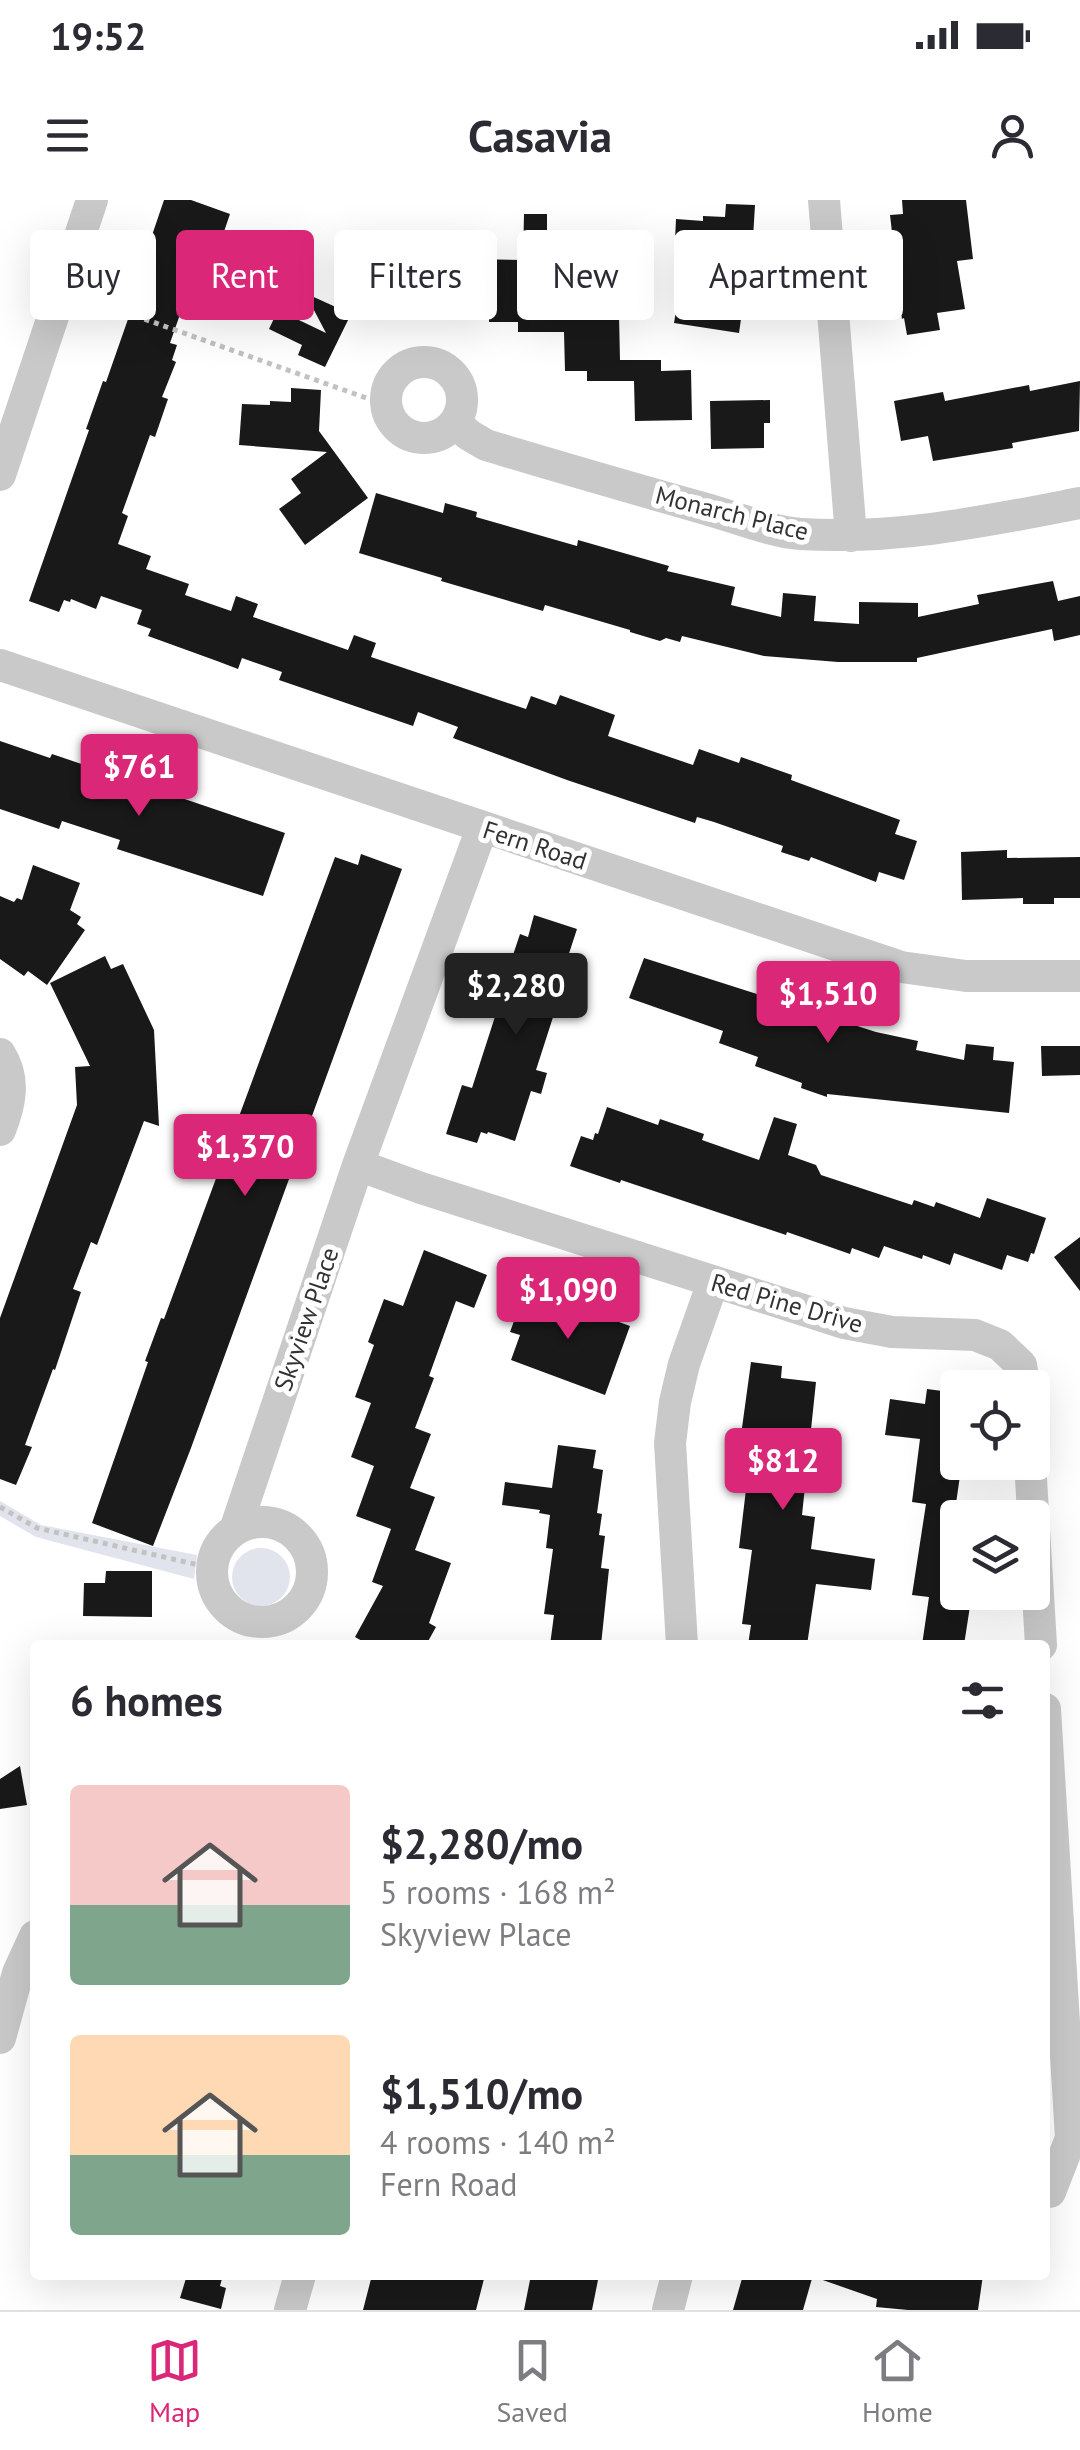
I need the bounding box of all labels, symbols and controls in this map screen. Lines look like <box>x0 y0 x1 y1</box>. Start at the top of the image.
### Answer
text: 19:52 <box>50 11 146 60</box>
text: Casavia <box>468 106 612 164</box>
icon: menu <box>40 108 95 163</box>
icon: person <box>985 108 1040 163</box>
chip: Buy <box>30 230 156 320</box>
chip: Rent <box>176 230 314 320</box>
chip: Filters <box>334 230 497 320</box>
chip: New <box>517 230 654 320</box>
chip: Apartment <box>674 230 903 320</box>
street label: Monarch Place <box>652 479 812 547</box>
pin: $761 <box>80 734 198 819</box>
text: $761 <box>103 745 175 787</box>
street label: Fern Road <box>479 813 591 877</box>
pin: $2,280 <box>435 953 597 1038</box>
pin: $1,510 <box>747 961 909 1046</box>
text: $2,280 <box>467 964 565 1006</box>
text: $1,510 <box>779 972 877 1014</box>
pin: $1,370 <box>164 1114 326 1199</box>
text: $1,370 <box>196 1125 294 1167</box>
street label: Skyview Place <box>267 1243 345 1395</box>
pin: $1,090 <box>487 1257 649 1342</box>
street label: Red Pine Drive <box>707 1266 867 1340</box>
text: $1,090 <box>519 1268 617 1310</box>
map controls <box>940 1370 1050 1610</box>
button: locate <box>940 1370 1050 1480</box>
pin: $812 <box>724 1428 842 1513</box>
text: $812 <box>747 1439 819 1481</box>
button: layers <box>940 1500 1050 1610</box>
text: 6 homes <box>70 1673 223 1728</box>
icon: filters <box>955 1673 1010 1728</box>
text: $2,280/mo <box>380 1816 583 1871</box>
icon: home <box>150 1825 270 1945</box>
text: 5 rooms · 168 m² <box>380 1871 616 1913</box>
text: Skyview Place <box>380 1913 572 1955</box>
text: $1,510/mo <box>380 2066 583 2121</box>
icon: home <box>150 2075 270 2195</box>
text: 4 rooms · 140 m² <box>380 2121 616 2163</box>
text: Fern Road <box>380 2163 517 2205</box>
tab: Map <box>147 2333 202 2430</box>
tab: Saved <box>496 2333 568 2430</box>
tab: Home <box>862 2333 933 2430</box>

